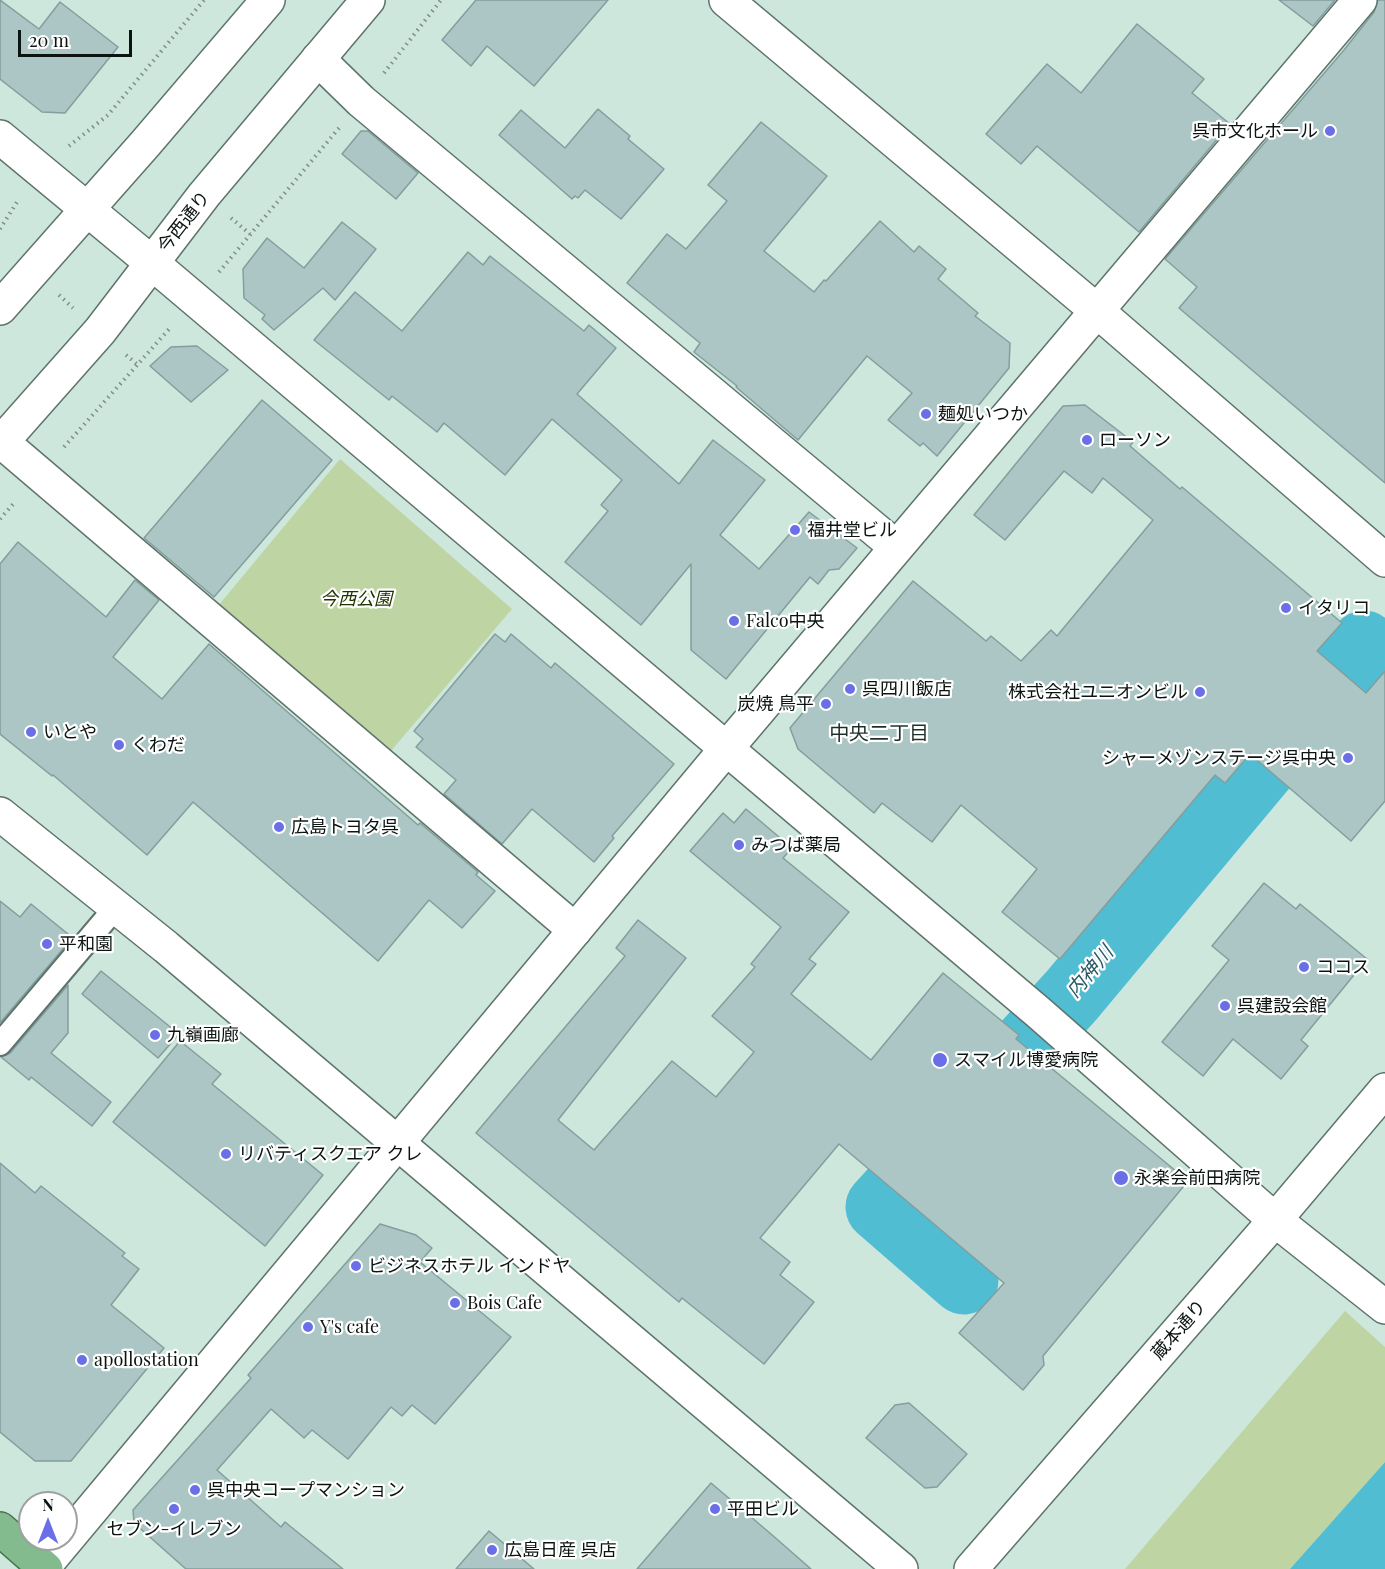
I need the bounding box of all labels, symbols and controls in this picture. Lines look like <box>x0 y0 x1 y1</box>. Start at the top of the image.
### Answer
scale bar <box>21 18 135 56</box>
text: 20 m <box>29 28 69 52</box>
place label: 呉市文化ホール <box>1192 120 1318 142</box>
marker: 呉市文化ホール <box>1323 124 1337 138</box>
street label: 今西通り <box>153 187 215 257</box>
place label: 麺処いつか <box>938 403 1028 425</box>
marker: 麺処いつか <box>919 407 933 421</box>
place label: ローソン <box>1099 429 1171 451</box>
marker: ローソン <box>1080 433 1094 447</box>
place label: 福井堂ビル <box>807 519 897 541</box>
marker: 福井堂ビル <box>788 523 802 537</box>
park label: 今西公園 <box>320 588 392 610</box>
place label: イタリコ <box>1298 597 1370 619</box>
marker: イタリコ <box>1279 601 1293 615</box>
place label: Falco中央 <box>746 610 825 632</box>
marker: Falco中央 <box>727 614 741 628</box>
place label: 呉四川飯店 <box>862 678 952 700</box>
place label: 株式会社ユニオンビル <box>1008 681 1188 703</box>
marker: 呉四川飯店 <box>843 682 857 696</box>
marker: 株式会社ユニオンビル <box>1193 685 1207 699</box>
place label: 炭焼 鳥平 <box>738 693 814 715</box>
marker: 炭焼 鳥平 <box>819 697 833 711</box>
place label: いとや <box>43 721 97 743</box>
district label: 中央二丁目 <box>829 722 929 746</box>
marker: いとや <box>24 725 38 739</box>
place label: くわだ <box>131 734 185 756</box>
marker: くわだ <box>112 738 126 752</box>
place label: シャーメゾンステージ呉中央 <box>1102 747 1336 769</box>
marker: シャーメゾンステージ呉中央 <box>1341 751 1355 765</box>
place label: 広島トヨタ呉 <box>291 816 399 838</box>
marker: 広島トヨタ呉 <box>272 820 286 834</box>
place label: みつば薬局 <box>751 834 841 856</box>
marker: みつば薬局 <box>732 838 746 852</box>
place label: 平和園 <box>59 933 113 955</box>
marker: 平和園 <box>40 937 54 951</box>
water label: 内神川 <box>1062 941 1118 1003</box>
place label: ココス <box>1316 956 1370 978</box>
marker: ココス <box>1297 960 1311 974</box>
place label: 呉建設会館 <box>1237 995 1327 1017</box>
marker: 呉建設会館 <box>1218 999 1232 1013</box>
place label: 九嶺画廊 <box>167 1024 239 1046</box>
marker: 九嶺画廊 <box>148 1028 162 1042</box>
place label: スマイル博愛病院 <box>954 1049 1098 1071</box>
marker: スマイル博愛病院 <box>931 1051 949 1069</box>
place label: リバティスクエア クレ <box>238 1143 422 1165</box>
marker: リバティスクエア クレ <box>219 1147 233 1161</box>
place label: 永楽会前田病院 <box>1134 1167 1260 1189</box>
marker: 永楽会前田病院 <box>1112 1169 1130 1187</box>
place label: ビジネスホテル インドヤ <box>368 1255 570 1277</box>
marker: ビジネスホテル インドヤ <box>349 1259 363 1273</box>
place label: Bois Cafe <box>467 1292 542 1314</box>
marker: Bois Cafe <box>448 1296 462 1310</box>
street label: 蔵本通り <box>1147 1296 1211 1364</box>
place label: Y's cafe <box>320 1316 379 1338</box>
marker: Y's cafe <box>301 1320 315 1334</box>
place label: apollostation <box>94 1349 199 1371</box>
marker: apollostation <box>75 1353 89 1367</box>
place label: 呉中央コープマンション <box>207 1479 405 1501</box>
marker: 呉中央コープマンション <box>188 1483 202 1497</box>
north arrow <box>18 1491 78 1551</box>
text: N <box>42 1494 54 1515</box>
place label: 平田ビル <box>727 1498 799 1520</box>
marker: セブン-イレブン <box>167 1502 181 1516</box>
marker: 平田ビル <box>708 1502 722 1516</box>
place label: セブン-イレブン <box>107 1518 241 1540</box>
place label: 広島日産 呉店 <box>504 1539 616 1561</box>
marker: 広島日産 呉店 <box>485 1543 499 1557</box>

